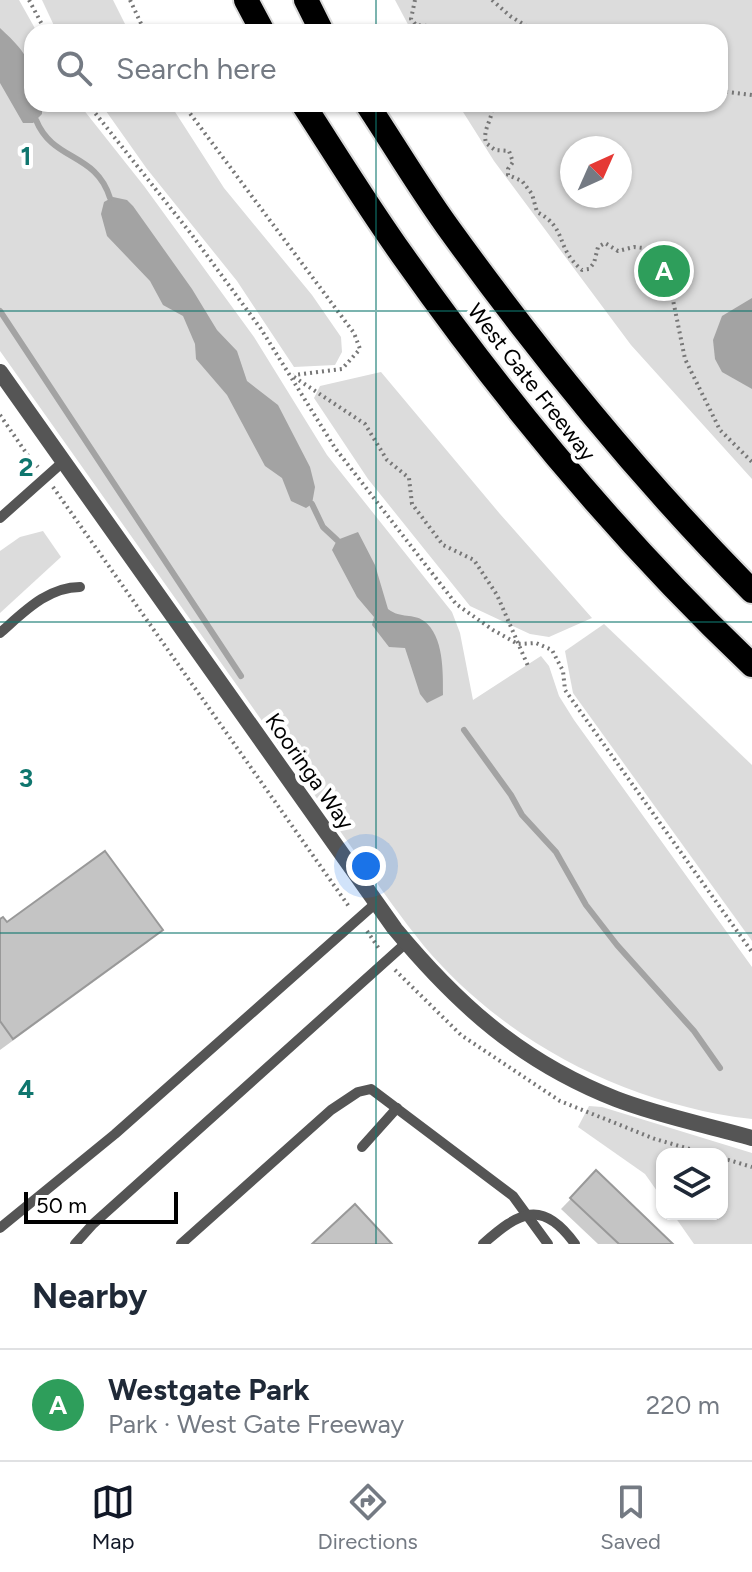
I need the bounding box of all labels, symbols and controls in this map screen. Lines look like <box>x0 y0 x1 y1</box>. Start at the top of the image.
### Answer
search box <box>24 24 728 112</box>
icon: search <box>52 46 96 90</box>
text: Search here <box>116 50 276 87</box>
north arrow <box>560 136 632 208</box>
text: 1 <box>21 140 31 172</box>
pin: A <box>638 241 690 301</box>
street label: West Gate Freeway <box>462 298 602 467</box>
text: 2 <box>18 451 34 483</box>
street label: Kooringa Way <box>260 708 360 835</box>
text: 3 <box>19 762 33 794</box>
your location <box>346 846 386 886</box>
text: 4 <box>18 1073 34 1105</box>
map controls <box>656 1148 728 1220</box>
button: layers <box>656 1148 728 1220</box>
scale bar <box>24 1188 178 1224</box>
text: 50 m <box>36 1192 87 1219</box>
text: Nearby <box>32 1276 147 1317</box>
text: Westgate Park <box>108 1371 310 1408</box>
text: A <box>49 1389 67 1421</box>
text: 220 m <box>646 1389 720 1421</box>
text: Park · West Gate Freeway <box>108 1408 404 1440</box>
tab: Map <box>91 1480 135 1555</box>
tab: Directions <box>318 1480 418 1555</box>
tab: Saved <box>600 1480 661 1555</box>

